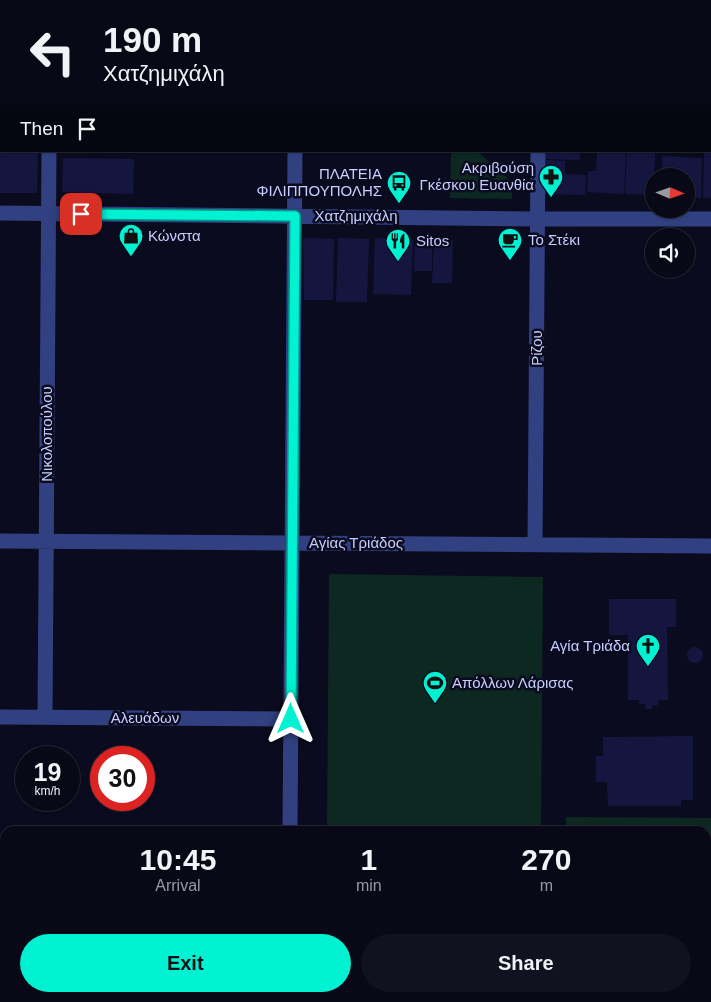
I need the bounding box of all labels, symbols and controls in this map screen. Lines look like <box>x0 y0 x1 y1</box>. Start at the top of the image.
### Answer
icon: left <box>20 20 85 85</box>
text: 190 m <box>103 20 202 59</box>
text: Χατζημιχάλη <box>103 61 225 86</box>
icon: arrive <box>73 115 101 143</box>
text: Then <box>20 118 63 139</box>
place label: Ακριβούση Γκέσκου Ευανθία <box>420 159 534 193</box>
pharmacy icon: Ακριβούση Γκέσκου Ευανθία <box>538 164 564 198</box>
place label: ΠΛΑΤΕΙΑ ΦΙΛΙΠΠΟΥΠΟΛΗΣ <box>256 165 382 199</box>
north arrow <box>645 168 695 218</box>
map controls <box>645 168 695 278</box>
bus stop icon: ΠΛΑΤΕΙΑ ΦΙΛΙΠΠΟΥΠΟΛΗΣ <box>386 170 412 204</box>
pin <box>60 193 102 235</box>
icon: arrive <box>67 200 95 228</box>
street label: Χατζημιχάλη <box>314 207 398 224</box>
shop icon: Κώνστα <box>118 223 144 257</box>
place label: Κώνστα <box>148 227 201 244</box>
cafe icon: Το Στέκι <box>497 227 523 261</box>
restaurant icon: Sitos <box>385 228 411 262</box>
button: sound <box>645 228 695 278</box>
place label: Το Στέκι <box>528 231 580 248</box>
place label: Sitos <box>416 232 449 249</box>
street label: Ρίζου <box>528 330 545 366</box>
street label: Νικολοπούλου <box>38 386 55 482</box>
street label: Αγίας Τριάδος <box>309 534 403 551</box>
church icon: Αγία Τριάδα <box>635 633 661 667</box>
place label: Αγία Τριάδα <box>550 637 630 654</box>
sports icon: Απόλλων Λάρισας <box>422 670 448 704</box>
place label: Απόλλων Λάρισας <box>452 674 573 691</box>
position arrow <box>264 692 316 744</box>
street label: Αλευάδων <box>111 709 179 726</box>
speed limit sign: 30 <box>90 746 155 811</box>
text: 19 <box>34 758 61 786</box>
text: km/h <box>34 784 61 798</box>
text: 10:45 <box>140 843 216 876</box>
text: 1 <box>360 843 377 876</box>
text: 270 <box>521 843 571 876</box>
text: Arrival <box>155 877 201 894</box>
text: min <box>356 877 382 894</box>
text: m <box>540 877 553 894</box>
button: Exit <box>20 934 351 992</box>
button: Share <box>361 934 691 992</box>

